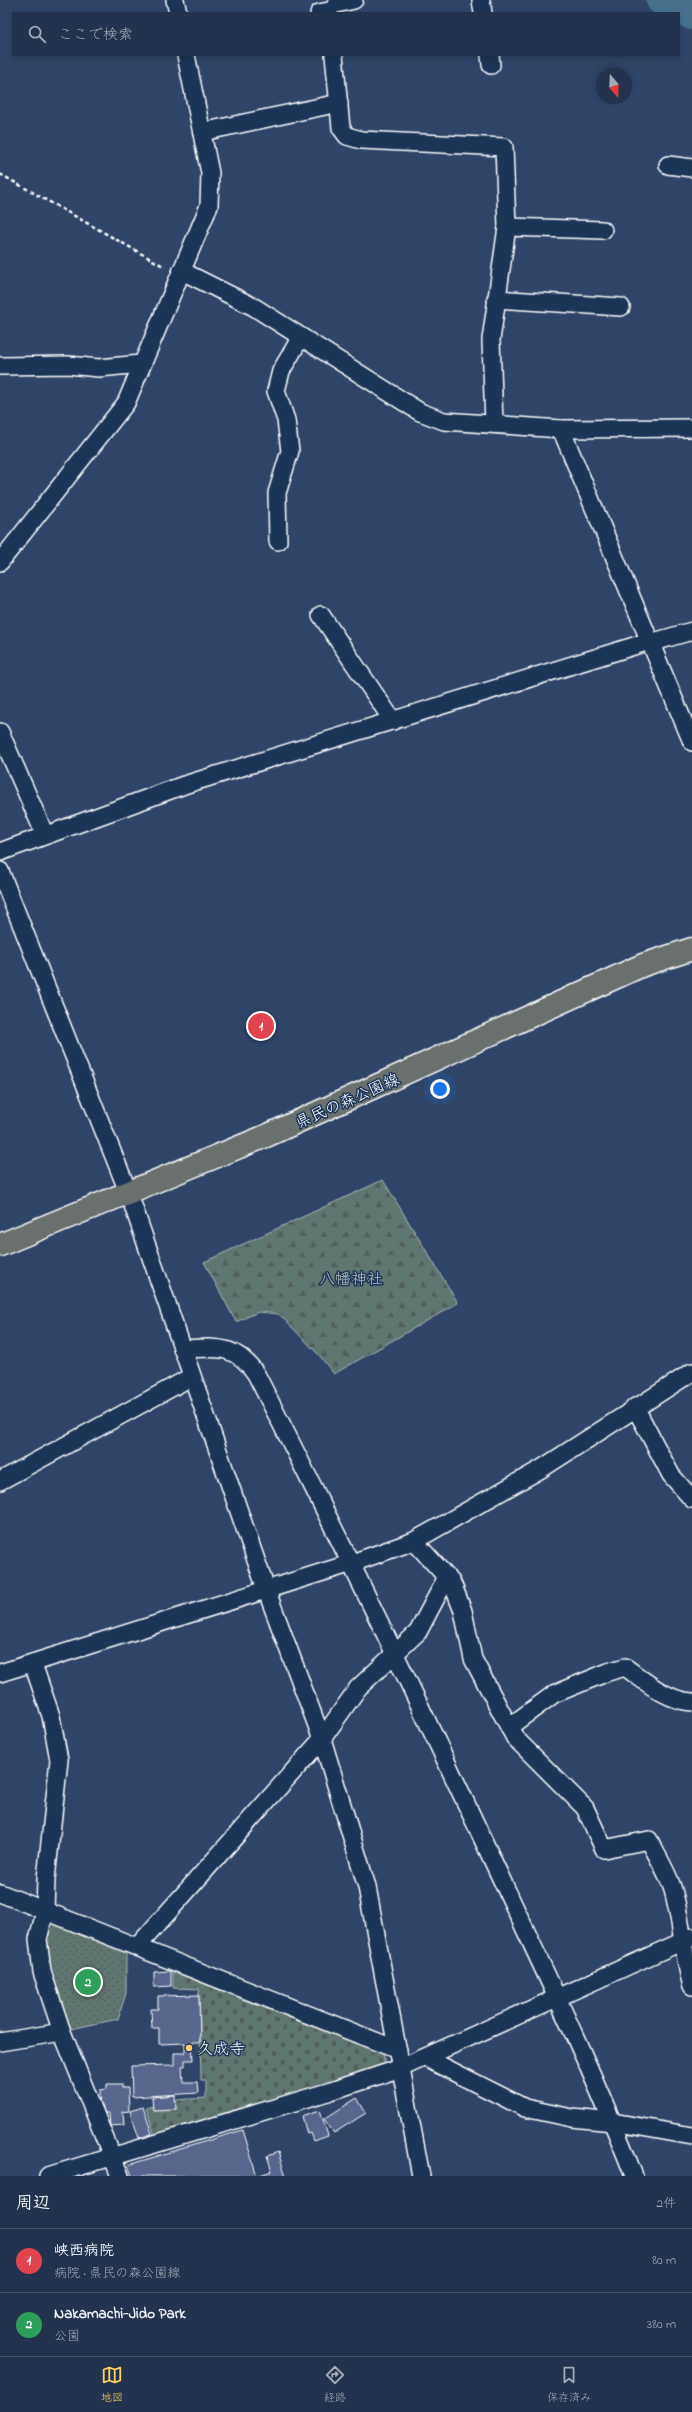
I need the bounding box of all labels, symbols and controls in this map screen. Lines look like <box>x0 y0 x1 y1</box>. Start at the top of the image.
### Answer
search box <box>12 12 680 56</box>
icon: search <box>26 23 48 45</box>
text: ここで検索 <box>58 24 133 46</box>
north arrow <box>596 68 632 104</box>
pin: 1 <box>248 1011 274 1041</box>
street label: 県民の森公園線 <box>292 1068 404 1136</box>
your location <box>430 1079 450 1099</box>
park label: 八幡神社 <box>319 1268 383 1292</box>
pin: 2 <box>75 1967 101 1997</box>
place label: 久成寺 <box>197 2038 245 2062</box>
marker: 久成寺 <box>184 2043 194 2053</box>
text: 周辺 <box>16 2191 50 2216</box>
text: 2件 <box>657 2194 676 2213</box>
text: 峡西病院 <box>54 2240 114 2262</box>
text: 1 <box>27 2251 31 2270</box>
text: 80 m <box>652 2251 676 2270</box>
text: 病院 · 県民の森公園線 <box>54 2264 180 2283</box>
text: Nakamachi-Jido Park <box>54 2303 186 2325</box>
text: 2 <box>26 2315 32 2334</box>
text: 380 m <box>647 2315 676 2334</box>
text: 公園 <box>54 2327 80 2346</box>
tab: 地図 <box>101 2364 123 2406</box>
tab: 経路 <box>324 2364 346 2406</box>
tab: 保存済み <box>547 2364 591 2406</box>

